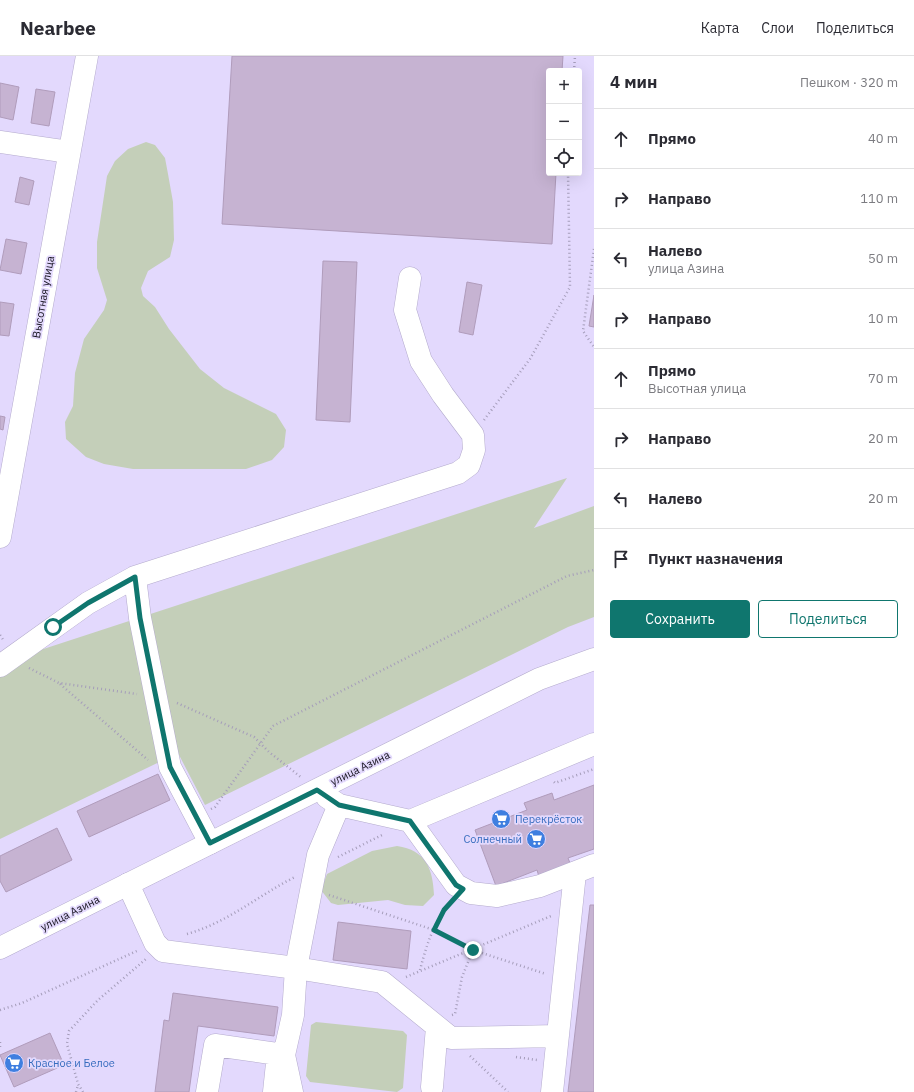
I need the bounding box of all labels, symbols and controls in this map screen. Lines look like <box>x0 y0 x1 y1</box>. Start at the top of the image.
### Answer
text: Nearbee <box>20 16 96 40</box>
text: Карта <box>701 19 739 37</box>
text: Слои <box>761 19 794 37</box>
text: Поделиться <box>816 19 894 37</box>
map controls <box>546 68 582 176</box>
button: + <box>546 68 582 104</box>
text: 4 мин <box>610 71 657 93</box>
text: Пешком · 320 m <box>800 74 898 91</box>
button: − <box>546 104 582 140</box>
icon: ahead <box>610 128 632 150</box>
text: Прямо <box>648 129 696 148</box>
text: 40 m <box>868 130 898 147</box>
button: locate <box>546 140 582 176</box>
icon: right <box>610 188 632 210</box>
text: Направо <box>648 189 711 208</box>
text: 110 m <box>860 190 898 207</box>
text: Налево <box>648 241 702 260</box>
icon: left <box>610 248 632 270</box>
text: 50 m <box>868 250 898 267</box>
street label: Высотная улица <box>29 255 57 339</box>
text: улица Азина <box>648 260 724 277</box>
icon: right <box>610 308 632 330</box>
text: Направо <box>648 309 711 328</box>
text: 10 m <box>868 310 898 327</box>
text: Прямо <box>648 361 696 380</box>
icon: ahead <box>610 368 632 390</box>
text: 70 m <box>868 370 898 387</box>
text: Высотная улица <box>648 380 746 397</box>
icon: right <box>610 428 632 450</box>
text: Направо <box>648 429 711 448</box>
text: 20 m <box>868 430 898 447</box>
icon: left <box>610 488 632 510</box>
text: Налево <box>648 489 702 508</box>
text: 20 m <box>868 490 898 507</box>
icon: arrive <box>610 548 632 570</box>
text: Пункт назначения <box>648 549 783 568</box>
button: Сохранить <box>610 600 750 638</box>
button: Поделиться <box>758 600 898 638</box>
route start <box>44 618 62 636</box>
street label: улица Азина <box>328 748 392 788</box>
supermarket icon: Перекрёсток <box>490 808 512 830</box>
place label: Перекрёсток <box>515 812 582 826</box>
supermarket icon: Солнечный <box>525 828 547 850</box>
place label: Солнечный <box>464 832 522 846</box>
street label: улица Азина <box>38 892 102 934</box>
route end <box>464 941 482 959</box>
supermarket icon: Красное и Белое <box>3 1052 25 1074</box>
place label: Красное и Белое <box>28 1056 115 1070</box>

